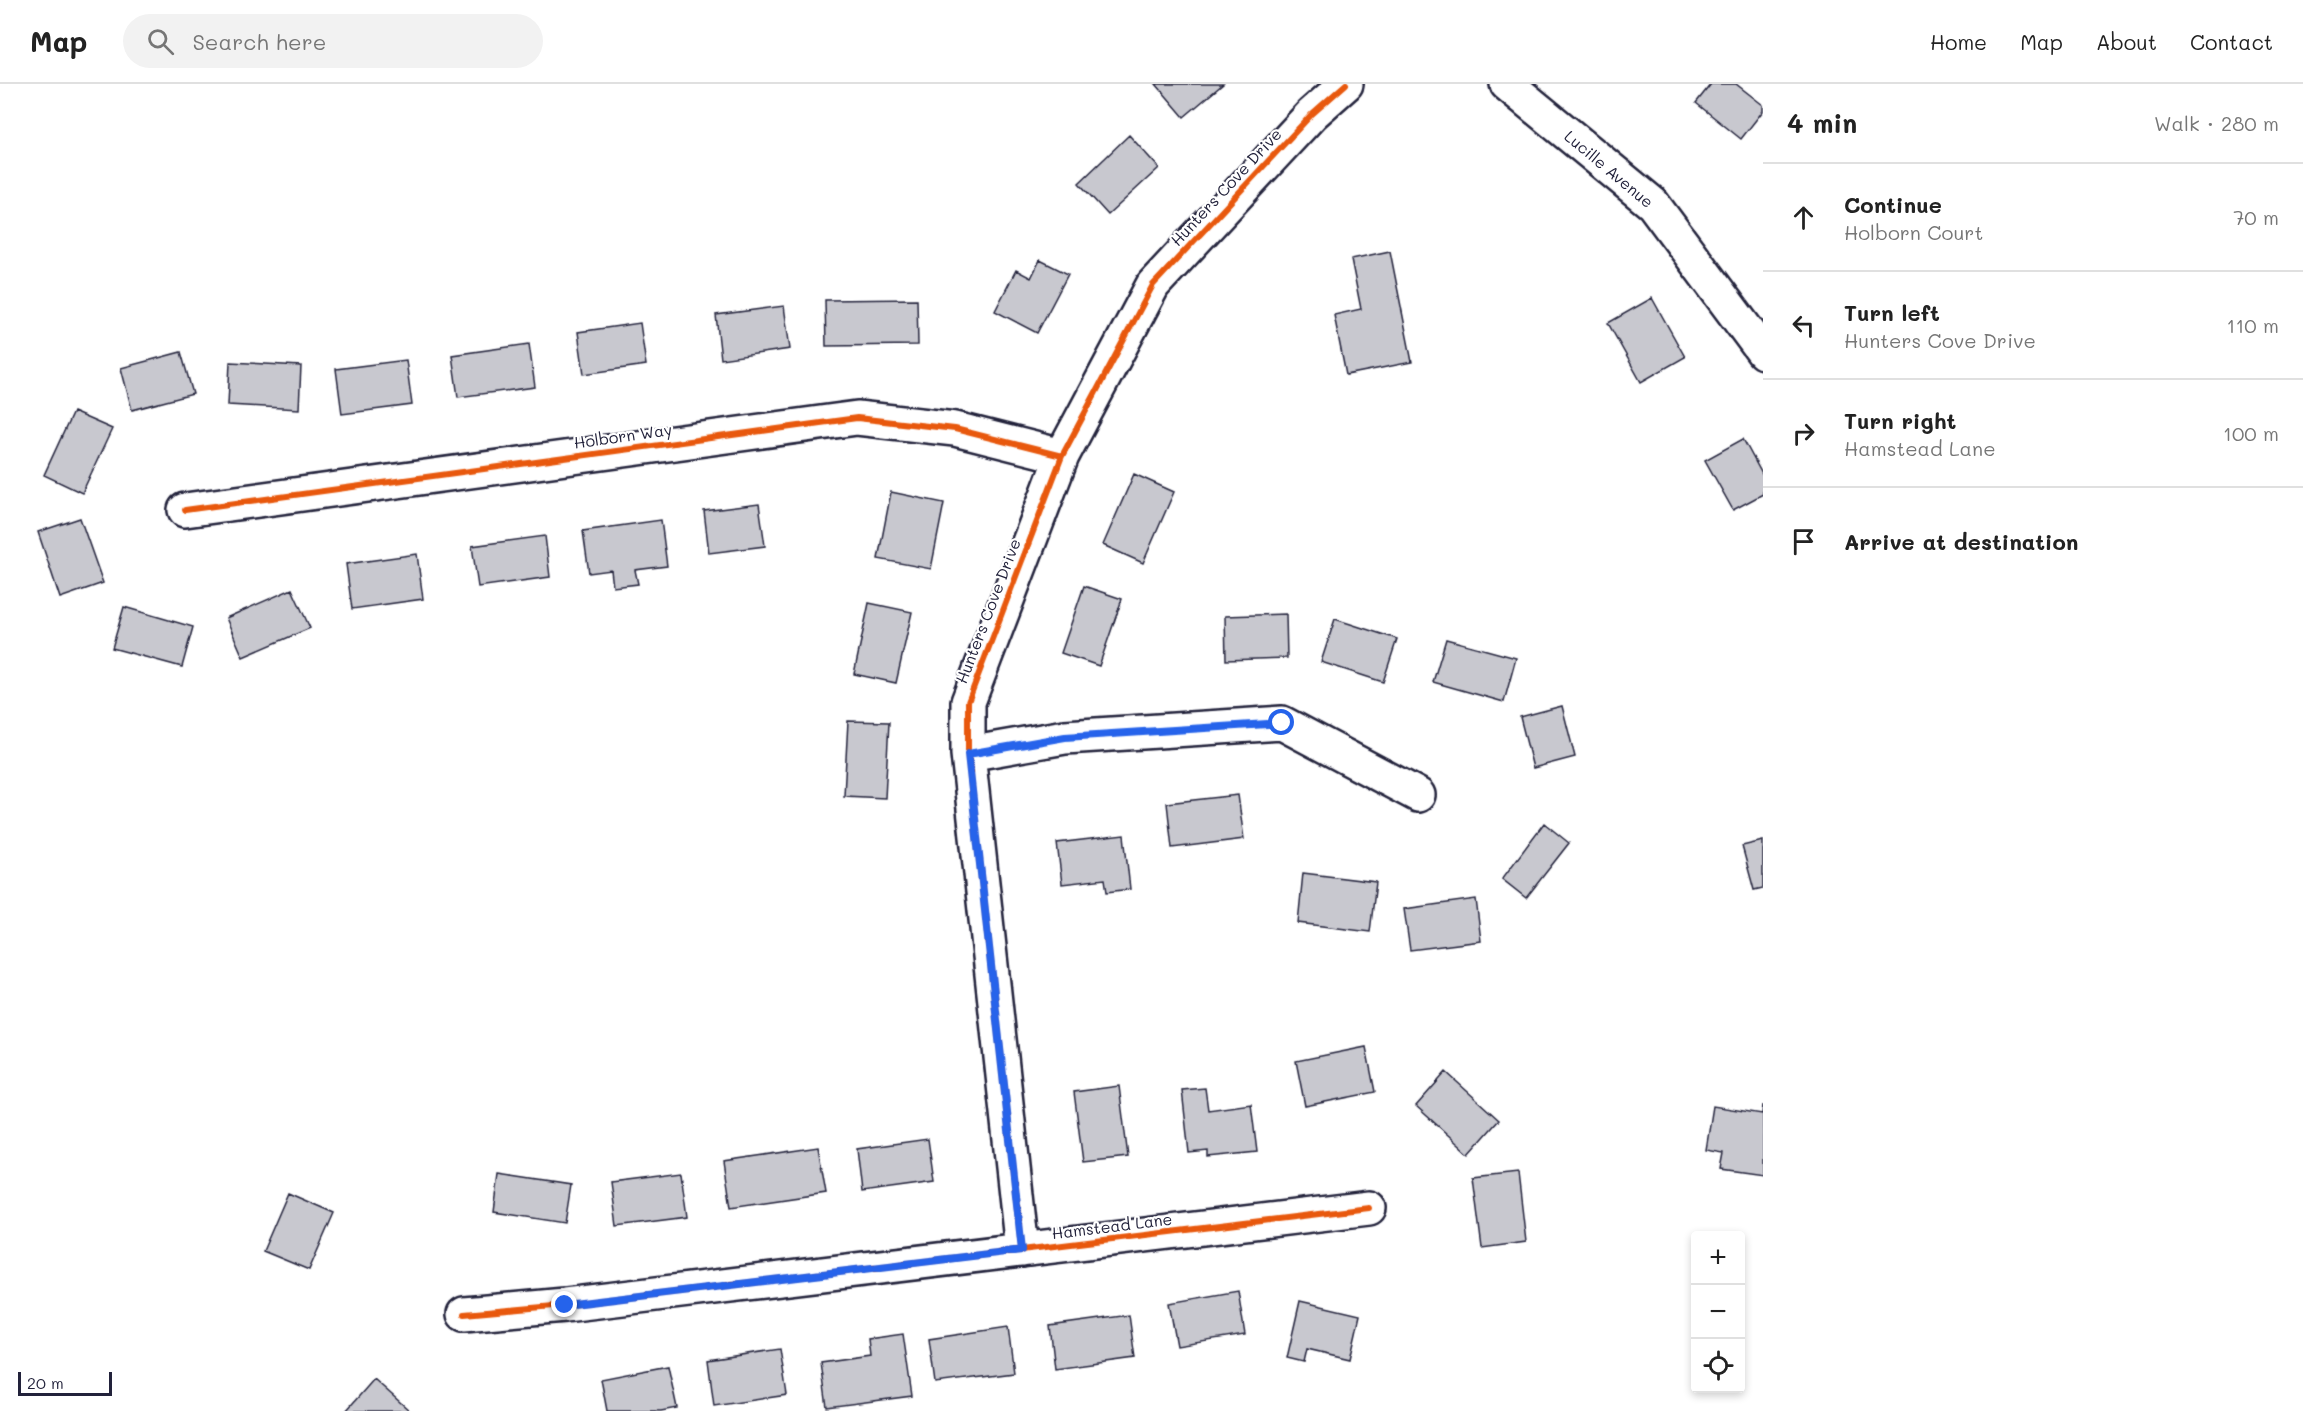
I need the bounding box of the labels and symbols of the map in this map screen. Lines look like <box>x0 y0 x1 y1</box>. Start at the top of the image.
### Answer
street label: Hunters Cove Drive <box>1166 123 1286 250</box>
street label: Lucille Avenue <box>1560 125 1658 212</box>
street label: Holborn Way <box>572 418 673 453</box>
street label: Hunters Cove Drive <box>950 535 1025 686</box>
route start <box>1268 709 1294 735</box>
street label: Hamstead Lane <box>1050 1208 1173 1243</box>
route end <box>551 1291 577 1317</box>
scale bar <box>18 1369 112 1396</box>

